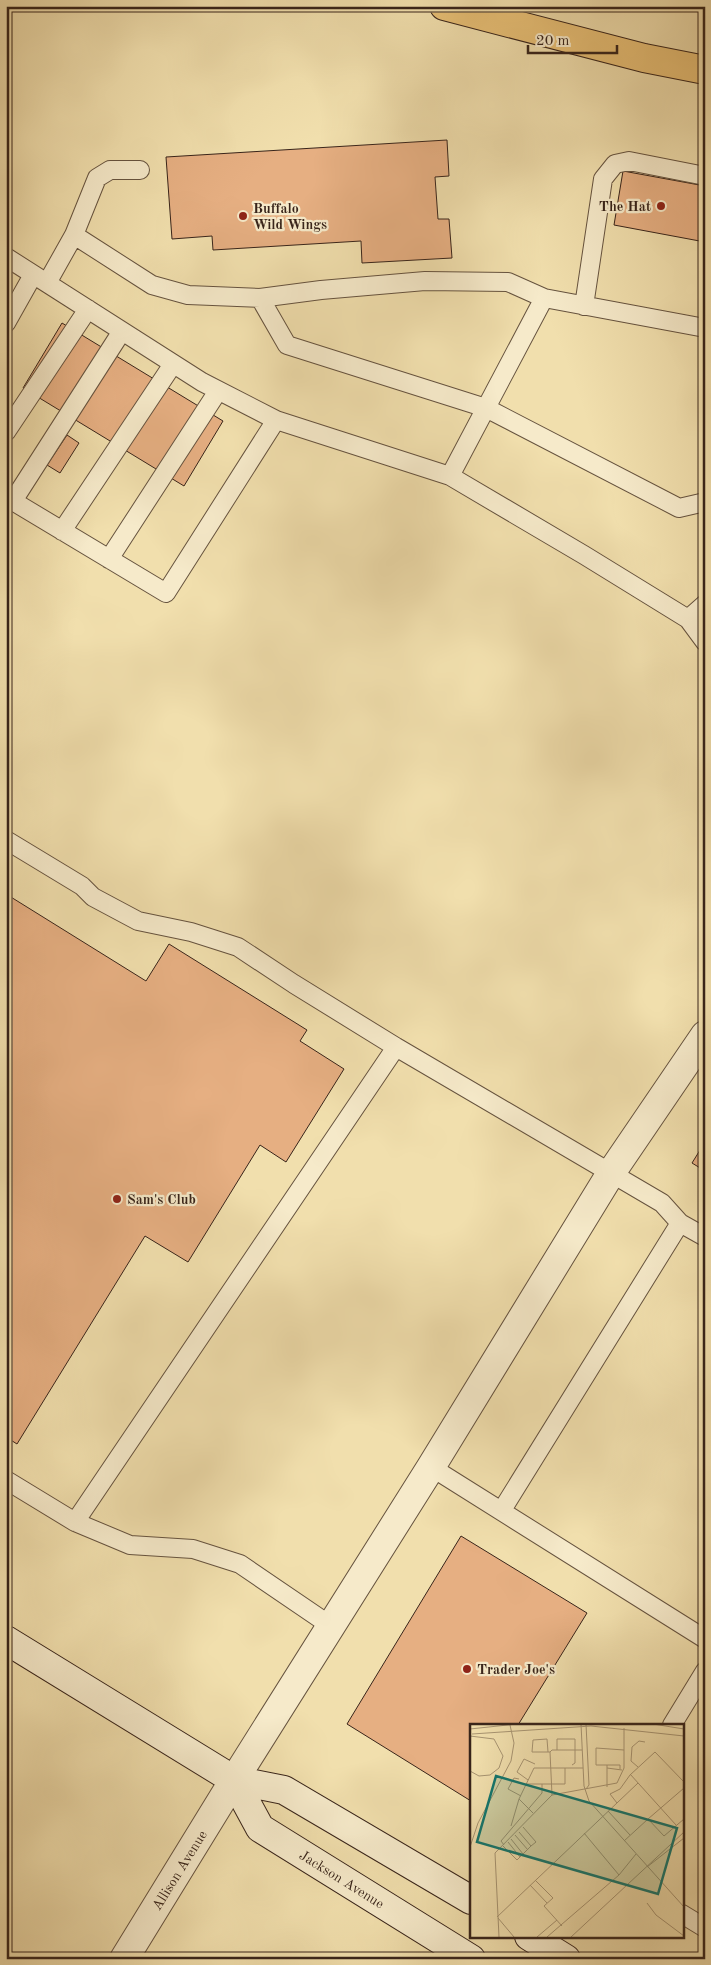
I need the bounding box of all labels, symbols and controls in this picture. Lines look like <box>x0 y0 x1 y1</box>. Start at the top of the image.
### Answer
scale bar <box>528 22 617 54</box>
text: 20 m <box>536 34 570 49</box>
place label: The Hat <box>599 200 651 214</box>
marker: The Hat <box>655 200 667 212</box>
place label: Buffalo Wild Wings <box>253 202 327 232</box>
marker: Buffalo Wild Wings <box>237 210 249 222</box>
marker: Sam's Club <box>111 1193 123 1205</box>
place label: Sam's Club <box>127 1193 196 1207</box>
marker: Trader Joe's <box>461 1663 473 1675</box>
place label: Trader Joe's <box>477 1663 555 1677</box>
inset map <box>470 1724 684 1938</box>
street label: Allison Avenue <box>150 1828 210 1913</box>
street label: Jackson Avenue <box>297 1848 386 1911</box>

